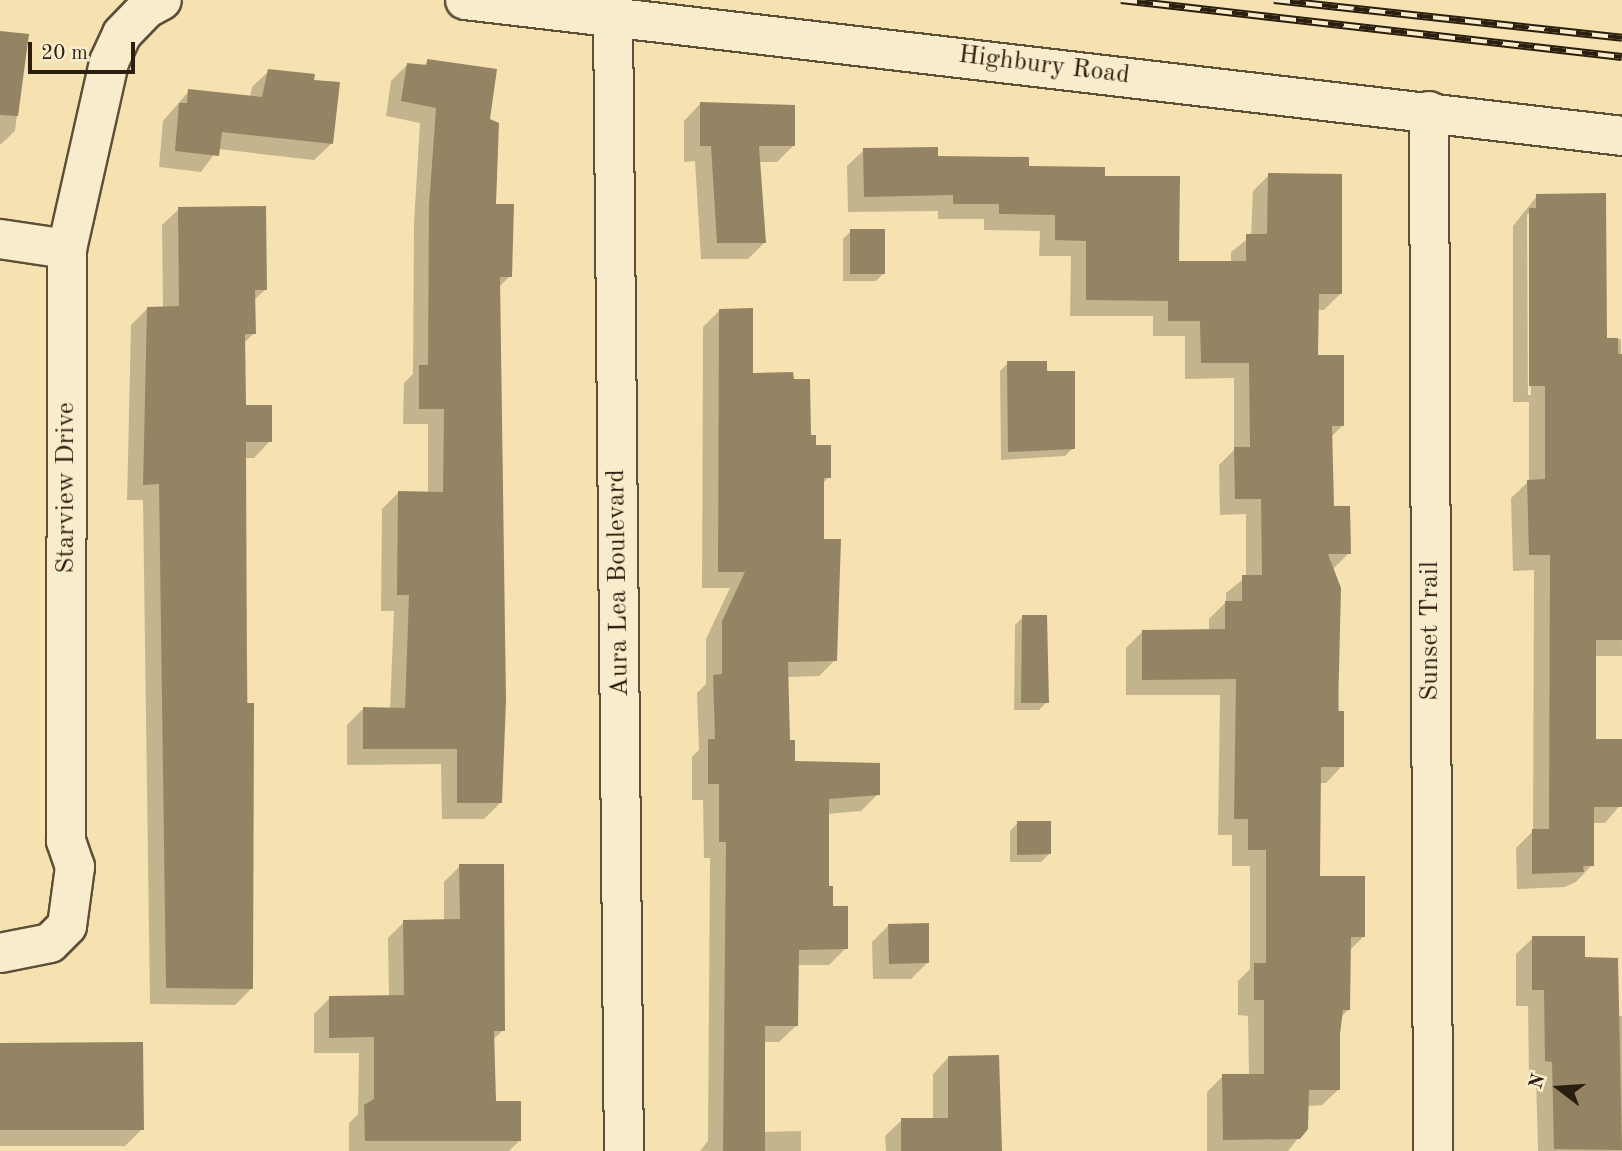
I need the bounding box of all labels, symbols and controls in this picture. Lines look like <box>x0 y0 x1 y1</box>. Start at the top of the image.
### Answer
scale bar <box>32 28 138 72</box>
street label: Highbury Road <box>956 40 1132 92</box>
text: 20 m <box>41 43 88 64</box>
street label: Starview Drive <box>51 402 83 574</box>
street label: Aura Lea Boulevard <box>601 469 637 697</box>
street label: Sunset Trail <box>1415 561 1447 701</box>
north arrow <box>1524 1053 1594 1123</box>
text: N <box>1527 1072 1550 1091</box>

